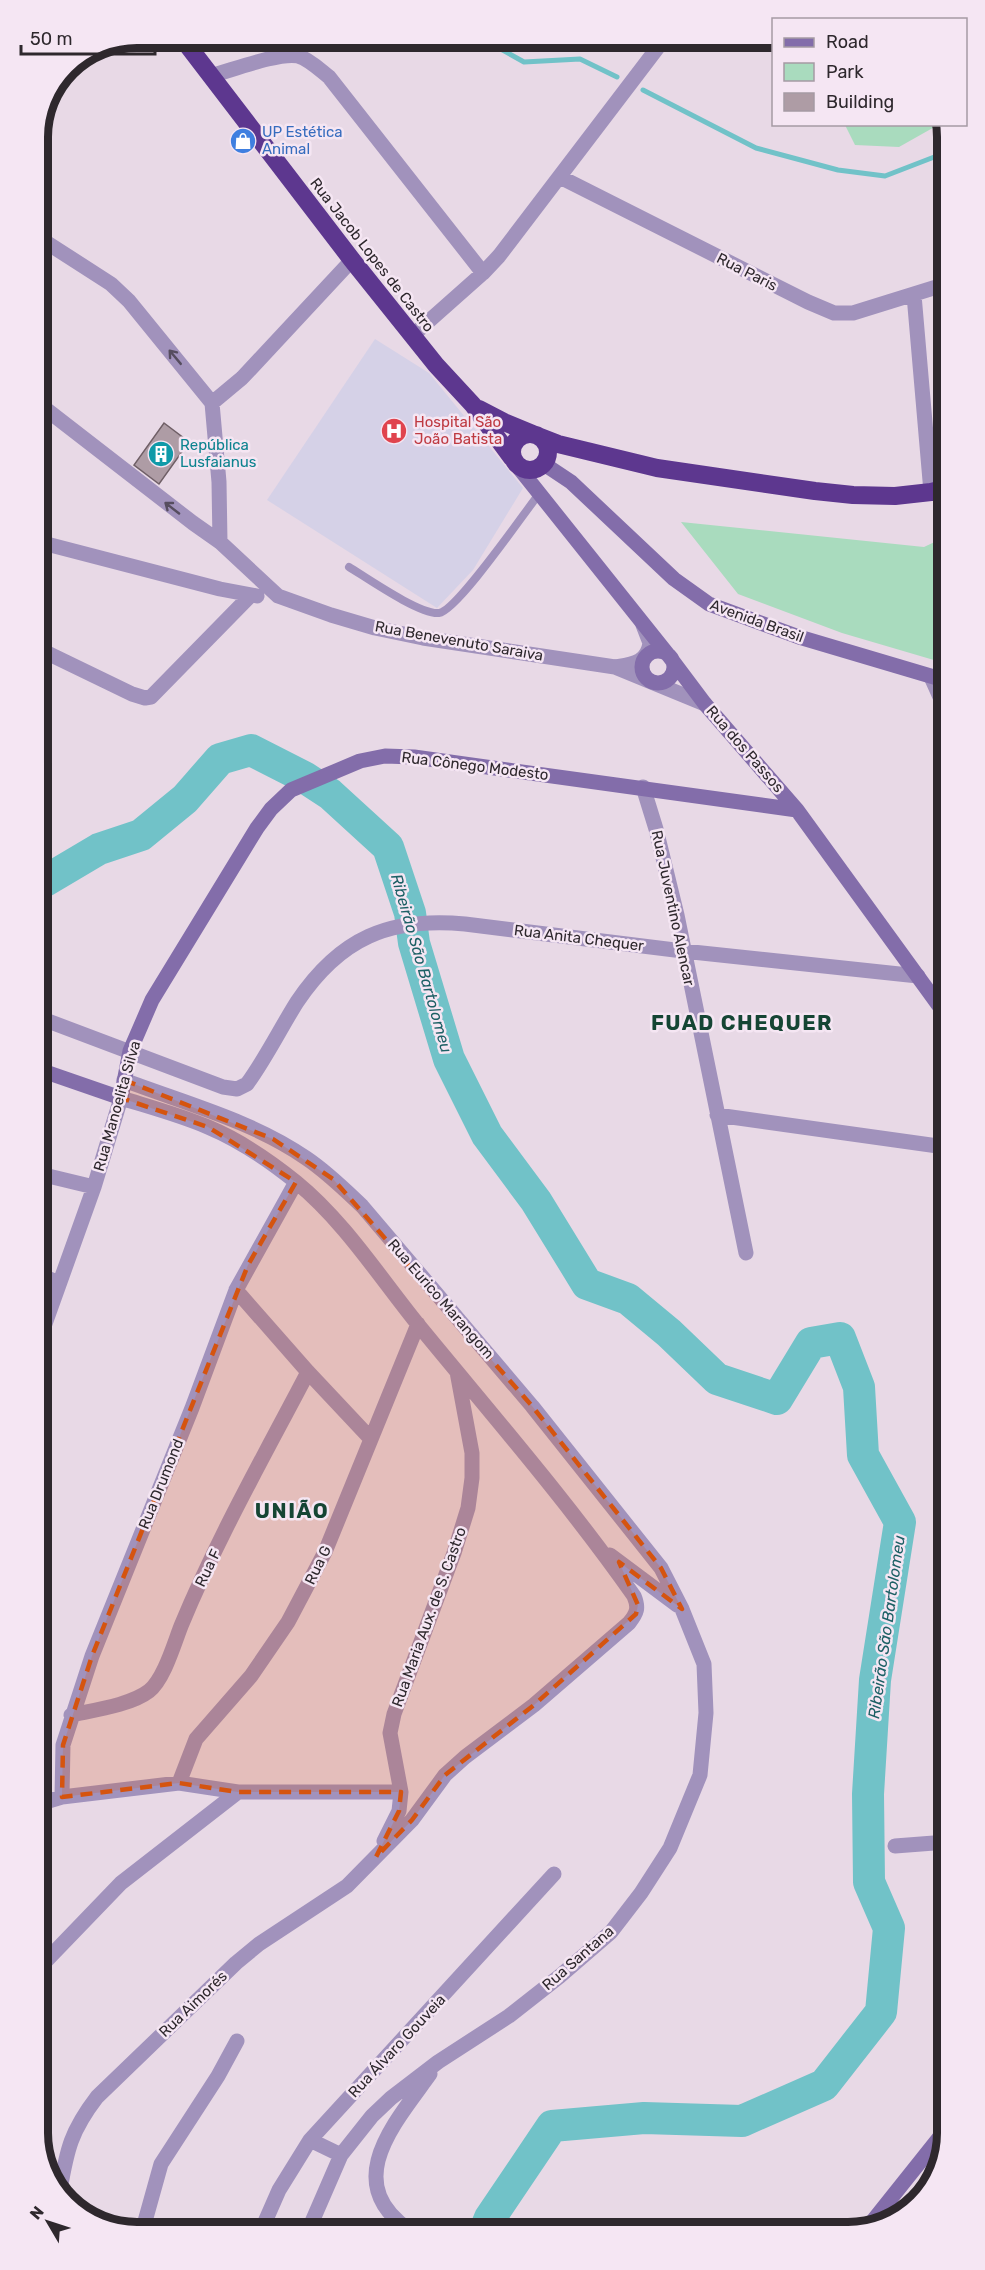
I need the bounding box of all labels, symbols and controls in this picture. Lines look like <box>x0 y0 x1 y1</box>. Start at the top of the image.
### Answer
scale bar <box>21 18 154 56</box>
legend <box>772 18 967 126</box>
text: 50 m <box>30 28 73 50</box>
text: Road <box>826 31 869 53</box>
text: Park <box>826 61 864 83</box>
text: Building <box>826 91 894 113</box>
place label: UP Estética Animal <box>262 123 342 158</box>
shop icon: UP Estética Animal <box>228 126 258 156</box>
street label: Rua Jacob Lopes de Castro <box>306 174 438 336</box>
street label: Rua Paris <box>714 249 781 295</box>
one-way arrow <box>169 350 182 366</box>
place label: Hospital São João Batista <box>414 413 502 448</box>
hospital icon: Hospital São João Batista <box>379 416 409 446</box>
place label: República Lusfaianus <box>180 436 257 471</box>
building icon: República Lusfaianus <box>146 439 176 469</box>
one-way arrow <box>165 501 181 514</box>
street label: Avenida Brasil <box>708 596 806 646</box>
street label: Rua Benevenuto Saraiva <box>373 617 545 665</box>
street label: Rua dos Passos <box>702 702 788 796</box>
street label: Rua Cônego Modesto <box>400 748 550 784</box>
street label: Rua Juventino Alencar <box>648 829 698 988</box>
water label: Ribeirão São Bartolomeu <box>387 871 456 1055</box>
street label: Rua Anita Chequer <box>513 921 645 955</box>
district label: FUAD CHEQUER <box>651 1010 833 1035</box>
street label: Rua Manoelita Silva <box>90 1039 144 1173</box>
street label: Rua Eurico Marangom <box>384 1235 498 1363</box>
street label: Rua Drumond <box>135 1436 187 1532</box>
district label: UNIÃO <box>255 1498 329 1523</box>
street label: Rua Maria Aux. de S. Castro <box>388 1525 470 1709</box>
water label: Ribeirão São Bartolomeu <box>864 1534 909 1720</box>
street label: Rua G <box>301 1543 335 1587</box>
street label: Rua F <box>191 1546 225 1590</box>
street label: Rua Santana <box>539 1922 617 1994</box>
street label: Rua Aimorés <box>155 1967 231 2041</box>
street label: Rua Álvaro Gouveia <box>345 1991 449 2101</box>
north arrow <box>18 2192 78 2252</box>
text: N <box>26 2202 48 2223</box>

